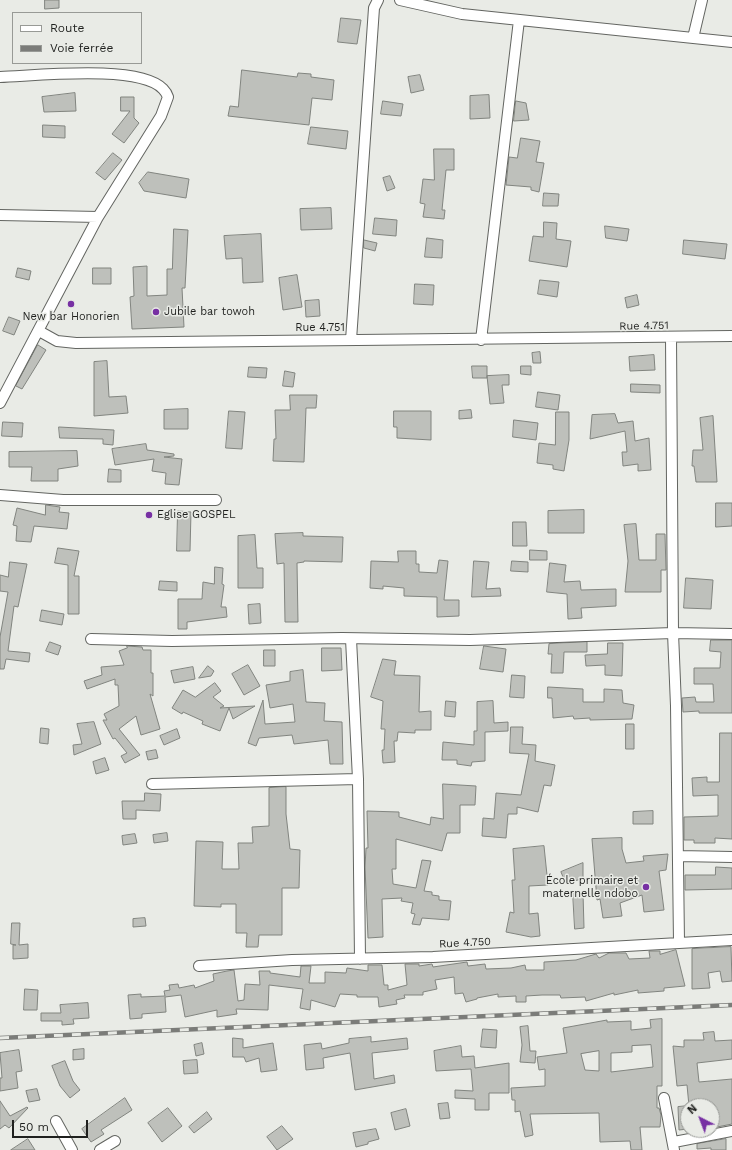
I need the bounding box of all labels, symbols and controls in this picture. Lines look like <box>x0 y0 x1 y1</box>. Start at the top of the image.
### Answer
legend <box>12 12 142 64</box>
text: Route <box>50 21 84 35</box>
text: Voie ferrée <box>50 41 113 55</box>
marker: New bar Honorien <box>66 299 76 309</box>
place label: Jubile bar towoh <box>164 305 255 319</box>
marker: Jubile bar towoh <box>151 307 161 317</box>
place label: New bar Honorien <box>22 310 120 324</box>
street label: Rue 4.751 <box>619 319 669 333</box>
street label: Rue 4.751 <box>295 321 345 335</box>
place label: Eglise GOSPEL <box>157 508 236 522</box>
marker: Eglise GOSPEL <box>144 510 154 520</box>
place label: École primaire et maternelle ndobo <box>542 874 638 900</box>
marker: École primaire et maternelle ndobo <box>641 882 651 892</box>
street label: Rue 4.750 <box>439 935 491 951</box>
north arrow <box>680 1098 720 1138</box>
text: N <box>685 1102 700 1117</box>
scale bar <box>14 1112 90 1138</box>
text: 50 m <box>19 1120 49 1134</box>

